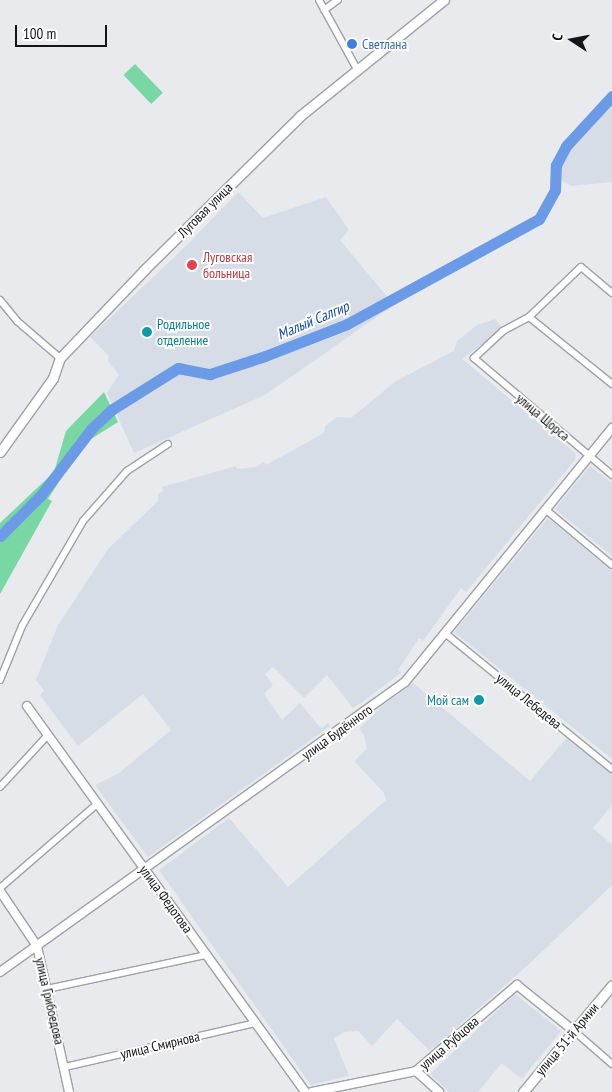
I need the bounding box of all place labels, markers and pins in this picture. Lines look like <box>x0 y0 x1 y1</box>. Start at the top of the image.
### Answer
place label: Светлана <box>362 36 407 52</box>
marker: Светлана <box>346 38 358 50</box>
place label: Луговская больница <box>203 249 252 282</box>
marker: Луговская больница <box>185 258 199 272</box>
place label: Родильное отделение <box>157 316 210 348</box>
marker: Родильное отделение <box>141 326 153 338</box>
place label: Мой сам <box>427 692 469 708</box>
marker: Мой сам <box>473 694 485 706</box>

